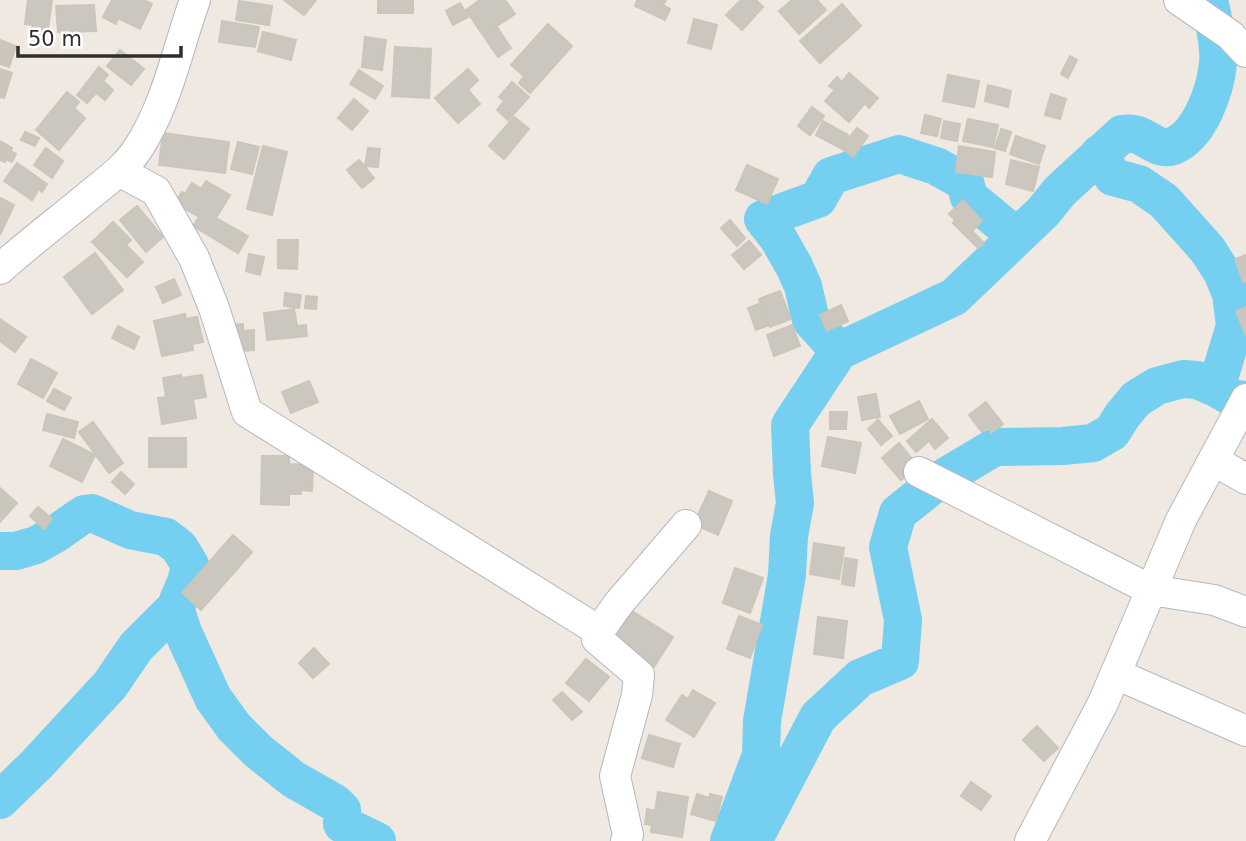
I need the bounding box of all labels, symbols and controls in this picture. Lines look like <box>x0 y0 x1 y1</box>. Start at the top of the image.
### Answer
scale bar <box>18 14 180 58</box>
text: 50 m <box>28 27 82 51</box>

